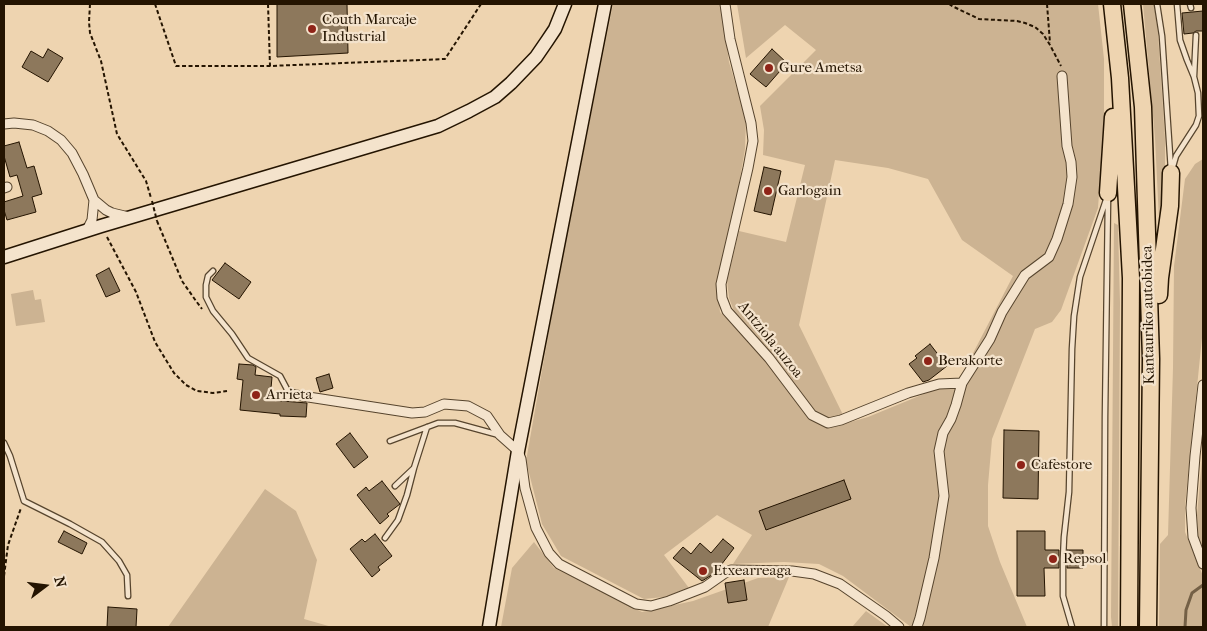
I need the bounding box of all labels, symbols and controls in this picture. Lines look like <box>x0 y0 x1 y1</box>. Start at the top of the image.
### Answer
place label: Couth Marcaje Industrial <box>322 11 417 46</box>
marker: Couth Marcaje Industrial <box>306 23 318 35</box>
place label: Gure Ametsa <box>779 59 862 77</box>
marker: Gure Ametsa <box>763 62 775 74</box>
place label: Garlogain <box>778 182 842 200</box>
marker: Garlogain <box>762 185 774 197</box>
street label: Kantauriko autobidea <box>1139 245 1159 385</box>
street label: Antziola auzoa <box>734 298 806 382</box>
place label: Berakorte <box>938 352 1003 370</box>
marker: Berakorte <box>922 355 934 367</box>
place label: Arrieta <box>266 386 313 404</box>
marker: Arrieta <box>250 389 262 401</box>
place label: Cafestore <box>1031 456 1092 474</box>
marker: Cafestore <box>1015 459 1027 471</box>
place label: Repsol <box>1063 550 1106 568</box>
marker: Repsol <box>1047 553 1059 565</box>
north arrow <box>20 561 70 611</box>
place label: Etxearreaga <box>713 562 791 580</box>
marker: Etxearreaga <box>697 565 709 577</box>
text: N <box>50 575 70 589</box>

